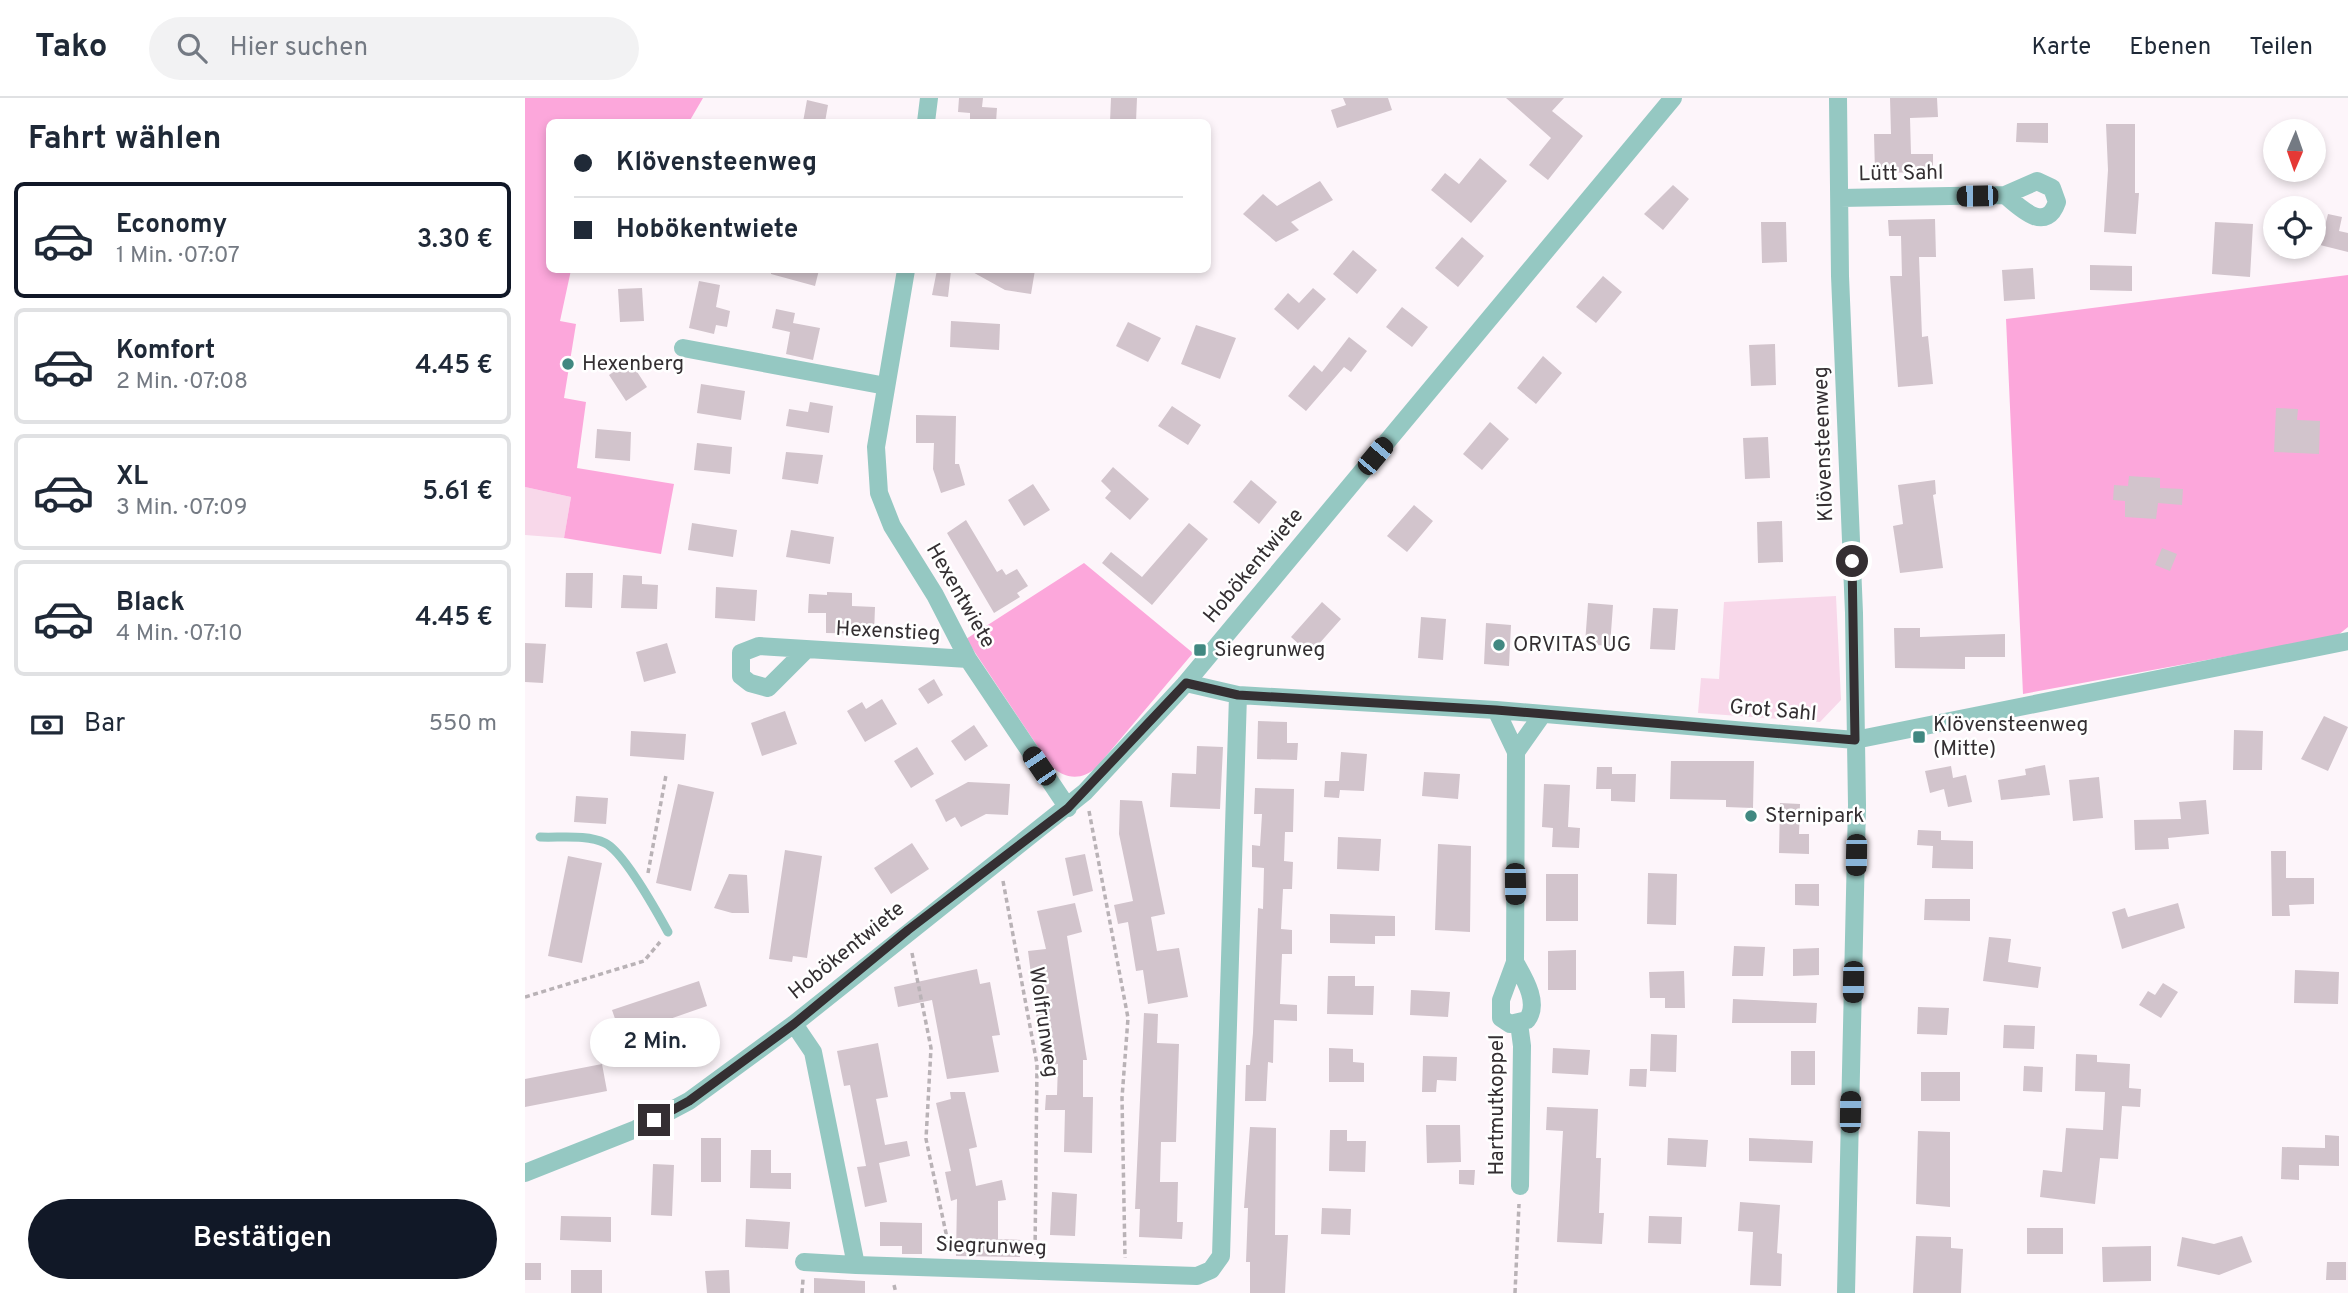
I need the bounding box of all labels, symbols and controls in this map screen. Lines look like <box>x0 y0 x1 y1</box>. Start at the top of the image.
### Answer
search box <box>149 17 639 80</box>
text: Tako <box>35 27 107 69</box>
icon: search <box>173 29 211 67</box>
text: Hier suchen <box>229 32 368 65</box>
text: Karte <box>2031 33 2091 63</box>
text: Ebenen <box>2129 33 2211 63</box>
text: Teilen <box>2249 33 2313 63</box>
north arrow <box>2263 119 2326 182</box>
map controls <box>2263 119 2326 259</box>
text: Fahrt wählen <box>28 120 221 160</box>
text: Klövensteenweg <box>616 147 817 180</box>
street label: Lütt Sahl <box>1858 160 1944 188</box>
car <box>1956 185 1999 207</box>
button: locate <box>2263 196 2326 259</box>
icon: car <box>32 209 95 272</box>
text: Economy <box>116 209 227 242</box>
text: Hobökentwiete <box>616 214 798 247</box>
text: 3.30 € <box>417 224 493 257</box>
text: 1 Min. · 07:07 <box>116 242 240 271</box>
icon: car <box>32 335 95 398</box>
text: Komfort <box>116 335 215 368</box>
text: 4.45 € <box>415 350 493 383</box>
place label: Hexenberg <box>582 351 684 378</box>
marker: Hexenberg <box>560 356 576 372</box>
street label: Klövensteenweg <box>1808 366 1840 522</box>
text: 2 Min. · 07:08 <box>116 368 248 397</box>
car <box>1354 433 1397 479</box>
icon: car <box>32 461 95 524</box>
text: XL <box>116 461 148 494</box>
text: 5.61 € <box>422 476 493 509</box>
text: 3 Min. · 07:09 <box>116 494 248 523</box>
street label: Hobökentwiete <box>1198 503 1310 629</box>
street label: Hexentwiete <box>919 539 1001 653</box>
route start <box>1836 545 1868 577</box>
icon: car <box>32 587 95 650</box>
text: Black <box>116 587 185 620</box>
text: 4.45 € <box>415 602 493 635</box>
street label: Hexenstieg <box>835 616 941 648</box>
text: 4 Min. · 07:10 <box>116 620 243 649</box>
place label: ORVITAS UG <box>1513 632 1631 659</box>
place label: Siegrunweg <box>1214 637 1325 664</box>
marker: ORVITAS UG <box>1491 637 1507 653</box>
marker: Siegrunweg <box>1192 642 1208 658</box>
street label: Grot Sahl <box>1728 694 1818 728</box>
icon: cash <box>28 706 66 744</box>
text: Bar <box>84 708 125 741</box>
text: 550 m <box>429 710 497 739</box>
place label: Klövensteenweg (Mitte) <box>1933 712 2088 763</box>
marker: Klövensteenweg (Mitte) <box>1911 729 1927 745</box>
car <box>1019 743 1060 789</box>
place label: Sternipark <box>1765 803 1865 830</box>
marker: Sternipark <box>1743 808 1759 824</box>
car <box>1846 834 1867 876</box>
car <box>1505 863 1526 905</box>
street label: Hobökentwiete <box>783 896 911 1006</box>
car <box>1843 961 1864 1003</box>
street label: Wolfrunweg <box>1022 965 1064 1079</box>
callout: 2 Min. <box>589 1018 719 1068</box>
text: 2 Min. <box>623 1028 687 1057</box>
street label: Hartmutkoppel <box>1484 1035 1511 1176</box>
car <box>1840 1091 1861 1133</box>
route end <box>638 1104 670 1136</box>
button: Bestätigen <box>28 1199 497 1279</box>
street label: Siegrunweg <box>935 1232 1047 1262</box>

